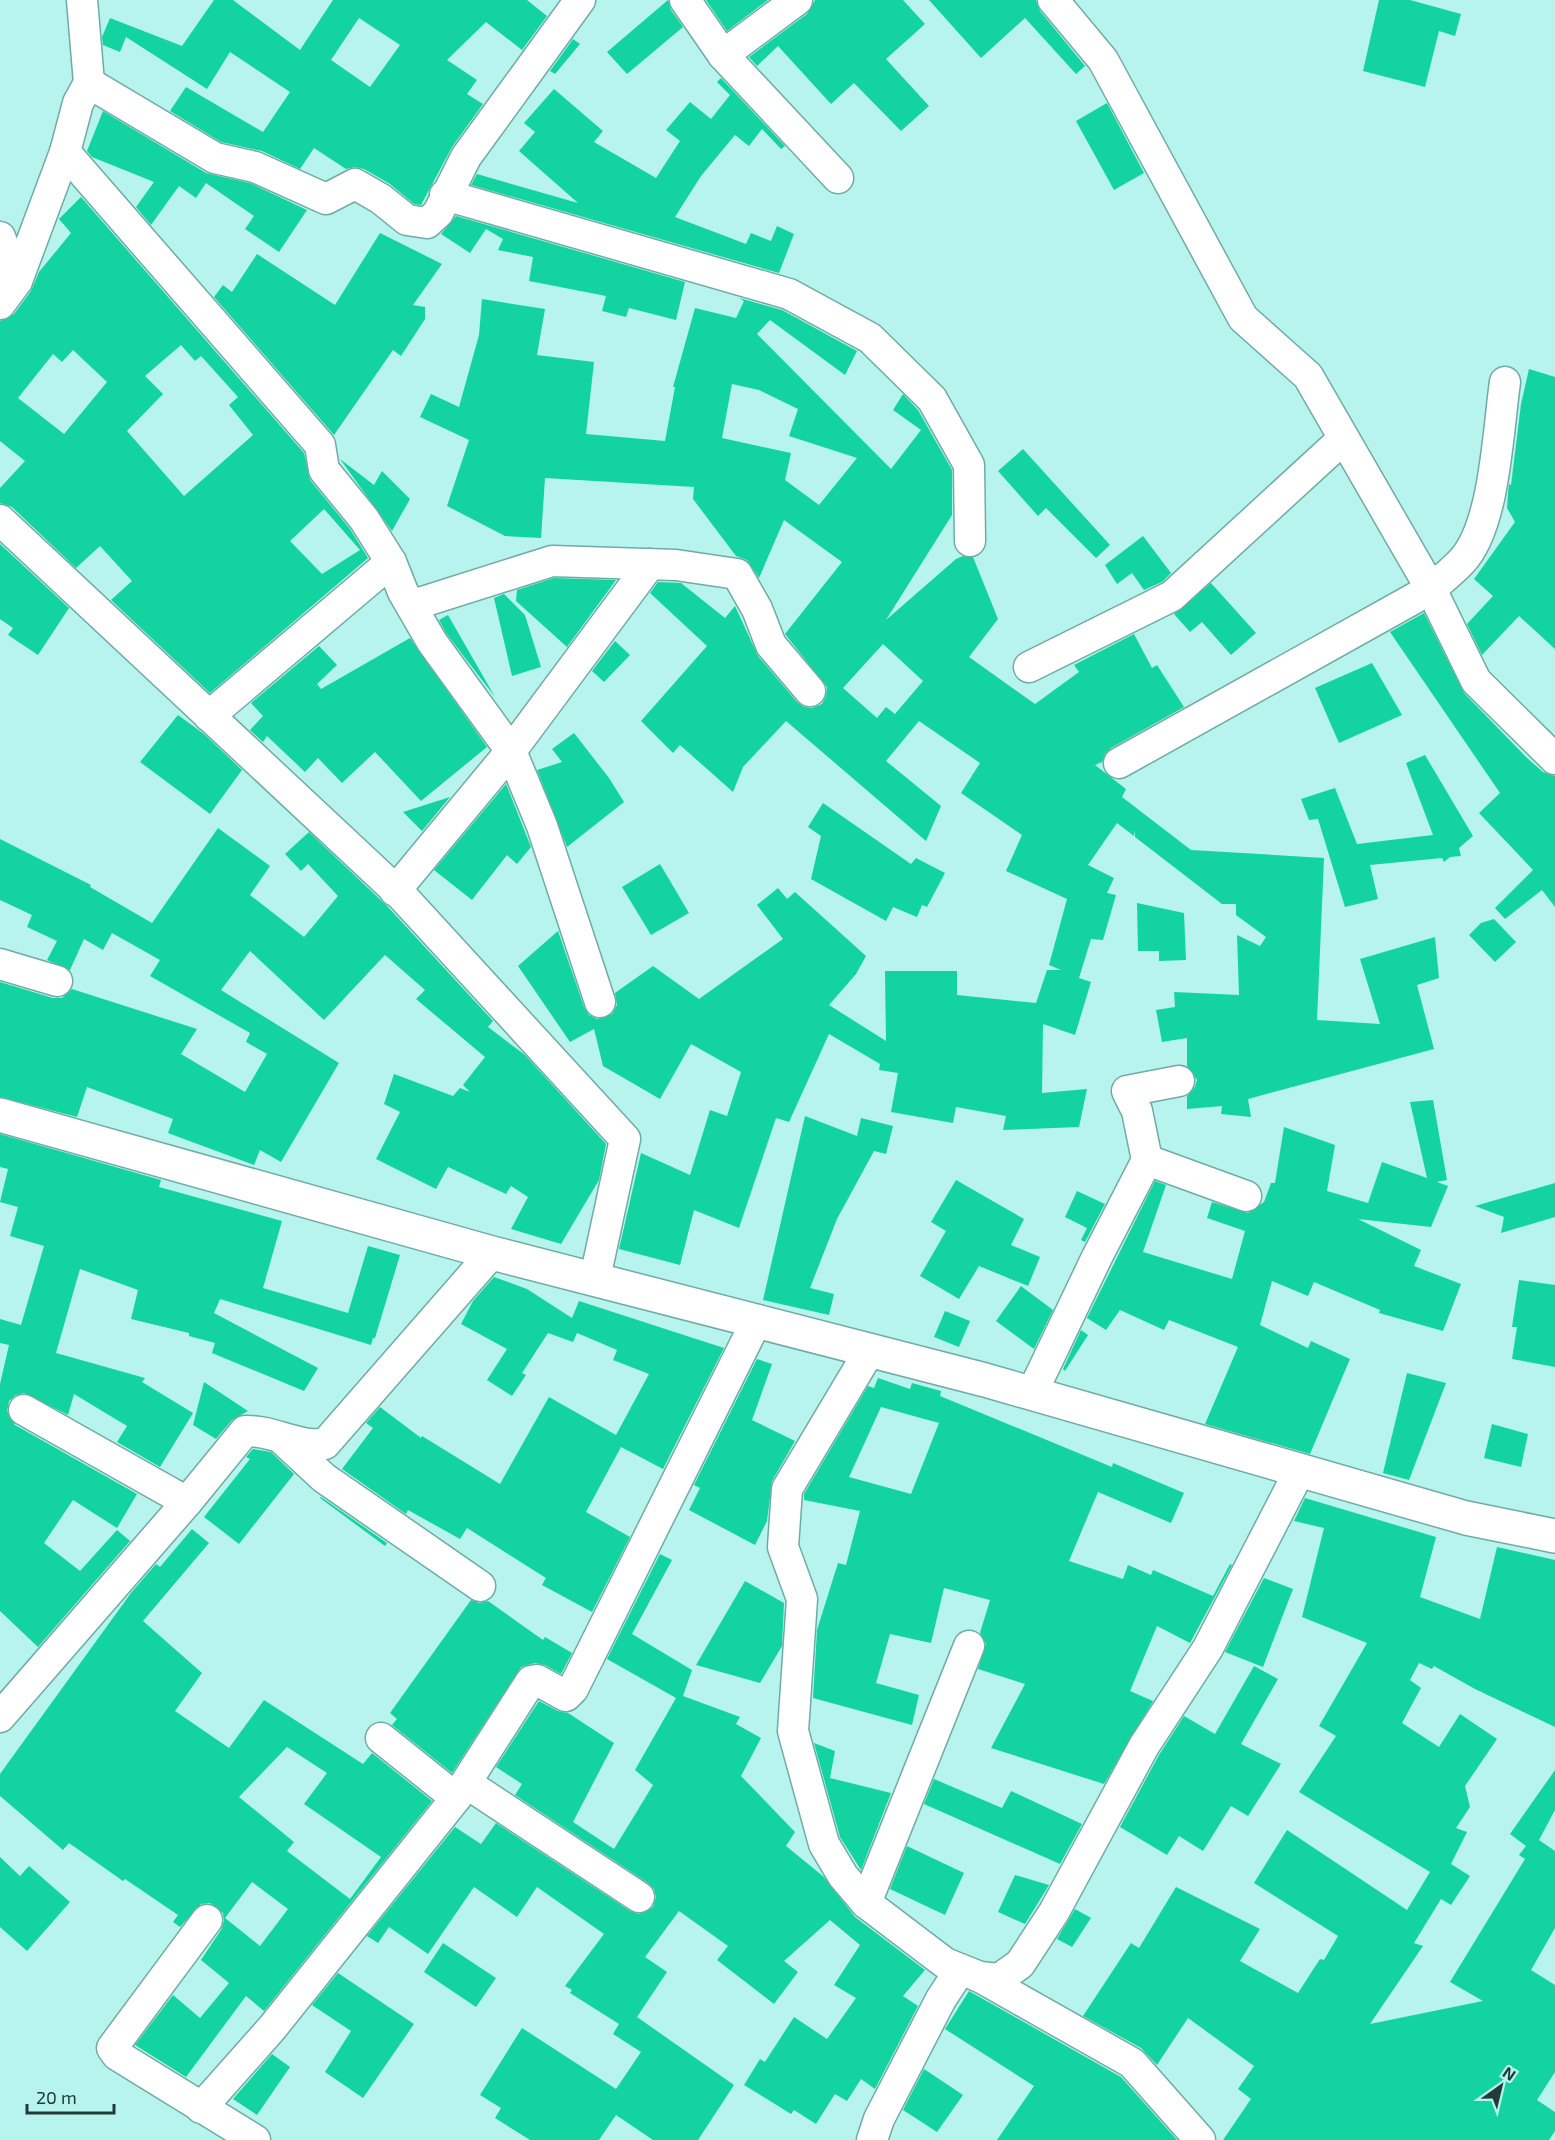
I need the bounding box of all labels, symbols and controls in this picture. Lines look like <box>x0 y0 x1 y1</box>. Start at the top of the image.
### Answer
north arrow <box>1471 2056 1531 2116</box>
text: N <box>1500 2062 1520 2084</box>
scale bar <box>27 2077 114 2115</box>
text: 20 m <box>36 2086 77 2108</box>

